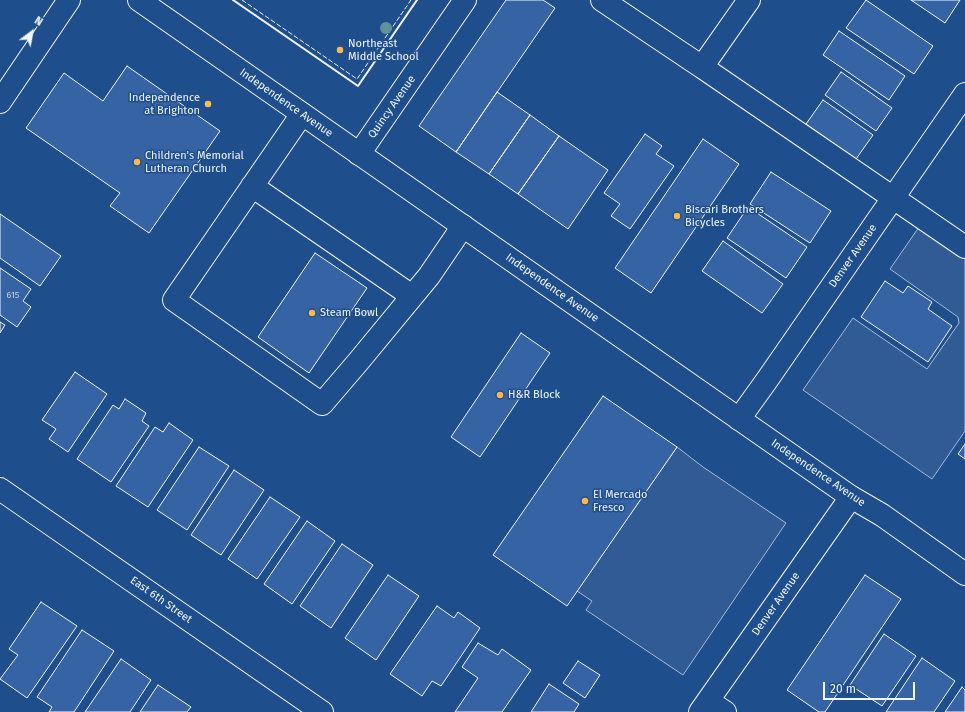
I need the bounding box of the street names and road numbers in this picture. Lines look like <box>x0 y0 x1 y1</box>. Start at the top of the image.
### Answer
street label: Independence Avenue <box>237 66 335 140</box>
street label: Quincy Avenue <box>365 73 419 141</box>
street label: Denver Avenue <box>826 222 880 290</box>
street label: Independence Avenue <box>503 251 601 325</box>
street label: Independence Avenue <box>768 437 868 509</box>
street label: Denver Avenue <box>749 570 803 638</box>
street label: East 6th Street <box>127 574 195 626</box>

